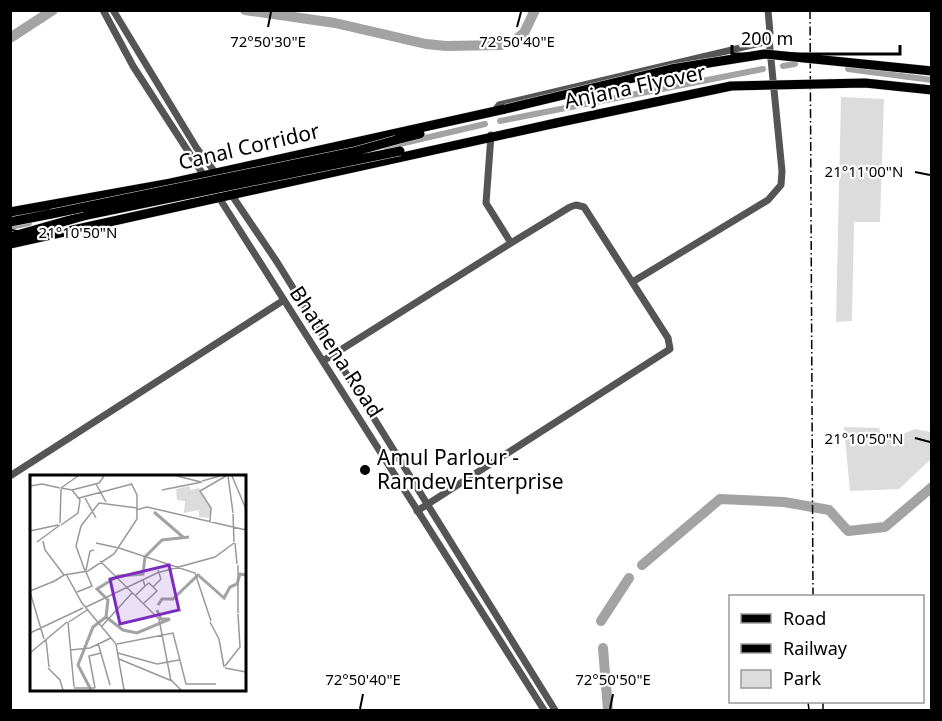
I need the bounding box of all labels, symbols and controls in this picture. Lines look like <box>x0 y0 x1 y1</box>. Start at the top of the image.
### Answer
scale bar <box>732 18 900 56</box>
text: 200 m <box>741 26 793 50</box>
text: 72°50'30"E <box>230 31 306 51</box>
text: 72°50'40"E <box>479 31 555 51</box>
street label: Anjana Flyover <box>561 57 709 115</box>
street label: Canal Corridor <box>176 116 322 176</box>
text: 21°11'00"N <box>825 161 903 181</box>
text: 21°10'50"N <box>39 222 117 242</box>
street label: Bhathena Road <box>284 280 390 423</box>
text: 21°10'50"N <box>825 428 903 448</box>
place label: Amul Parlour - Ramdev Enterprise <box>377 443 564 495</box>
marker: Amul Parlour - Ramdev Enterprise <box>358 463 372 477</box>
inset map <box>30 475 246 691</box>
legend <box>729 595 924 703</box>
text: Road <box>783 606 826 630</box>
text: Railway <box>783 636 848 660</box>
text: Park <box>783 666 821 690</box>
text: 72°50'40"E <box>325 669 401 689</box>
text: 72°50'50"E <box>575 669 651 689</box>

